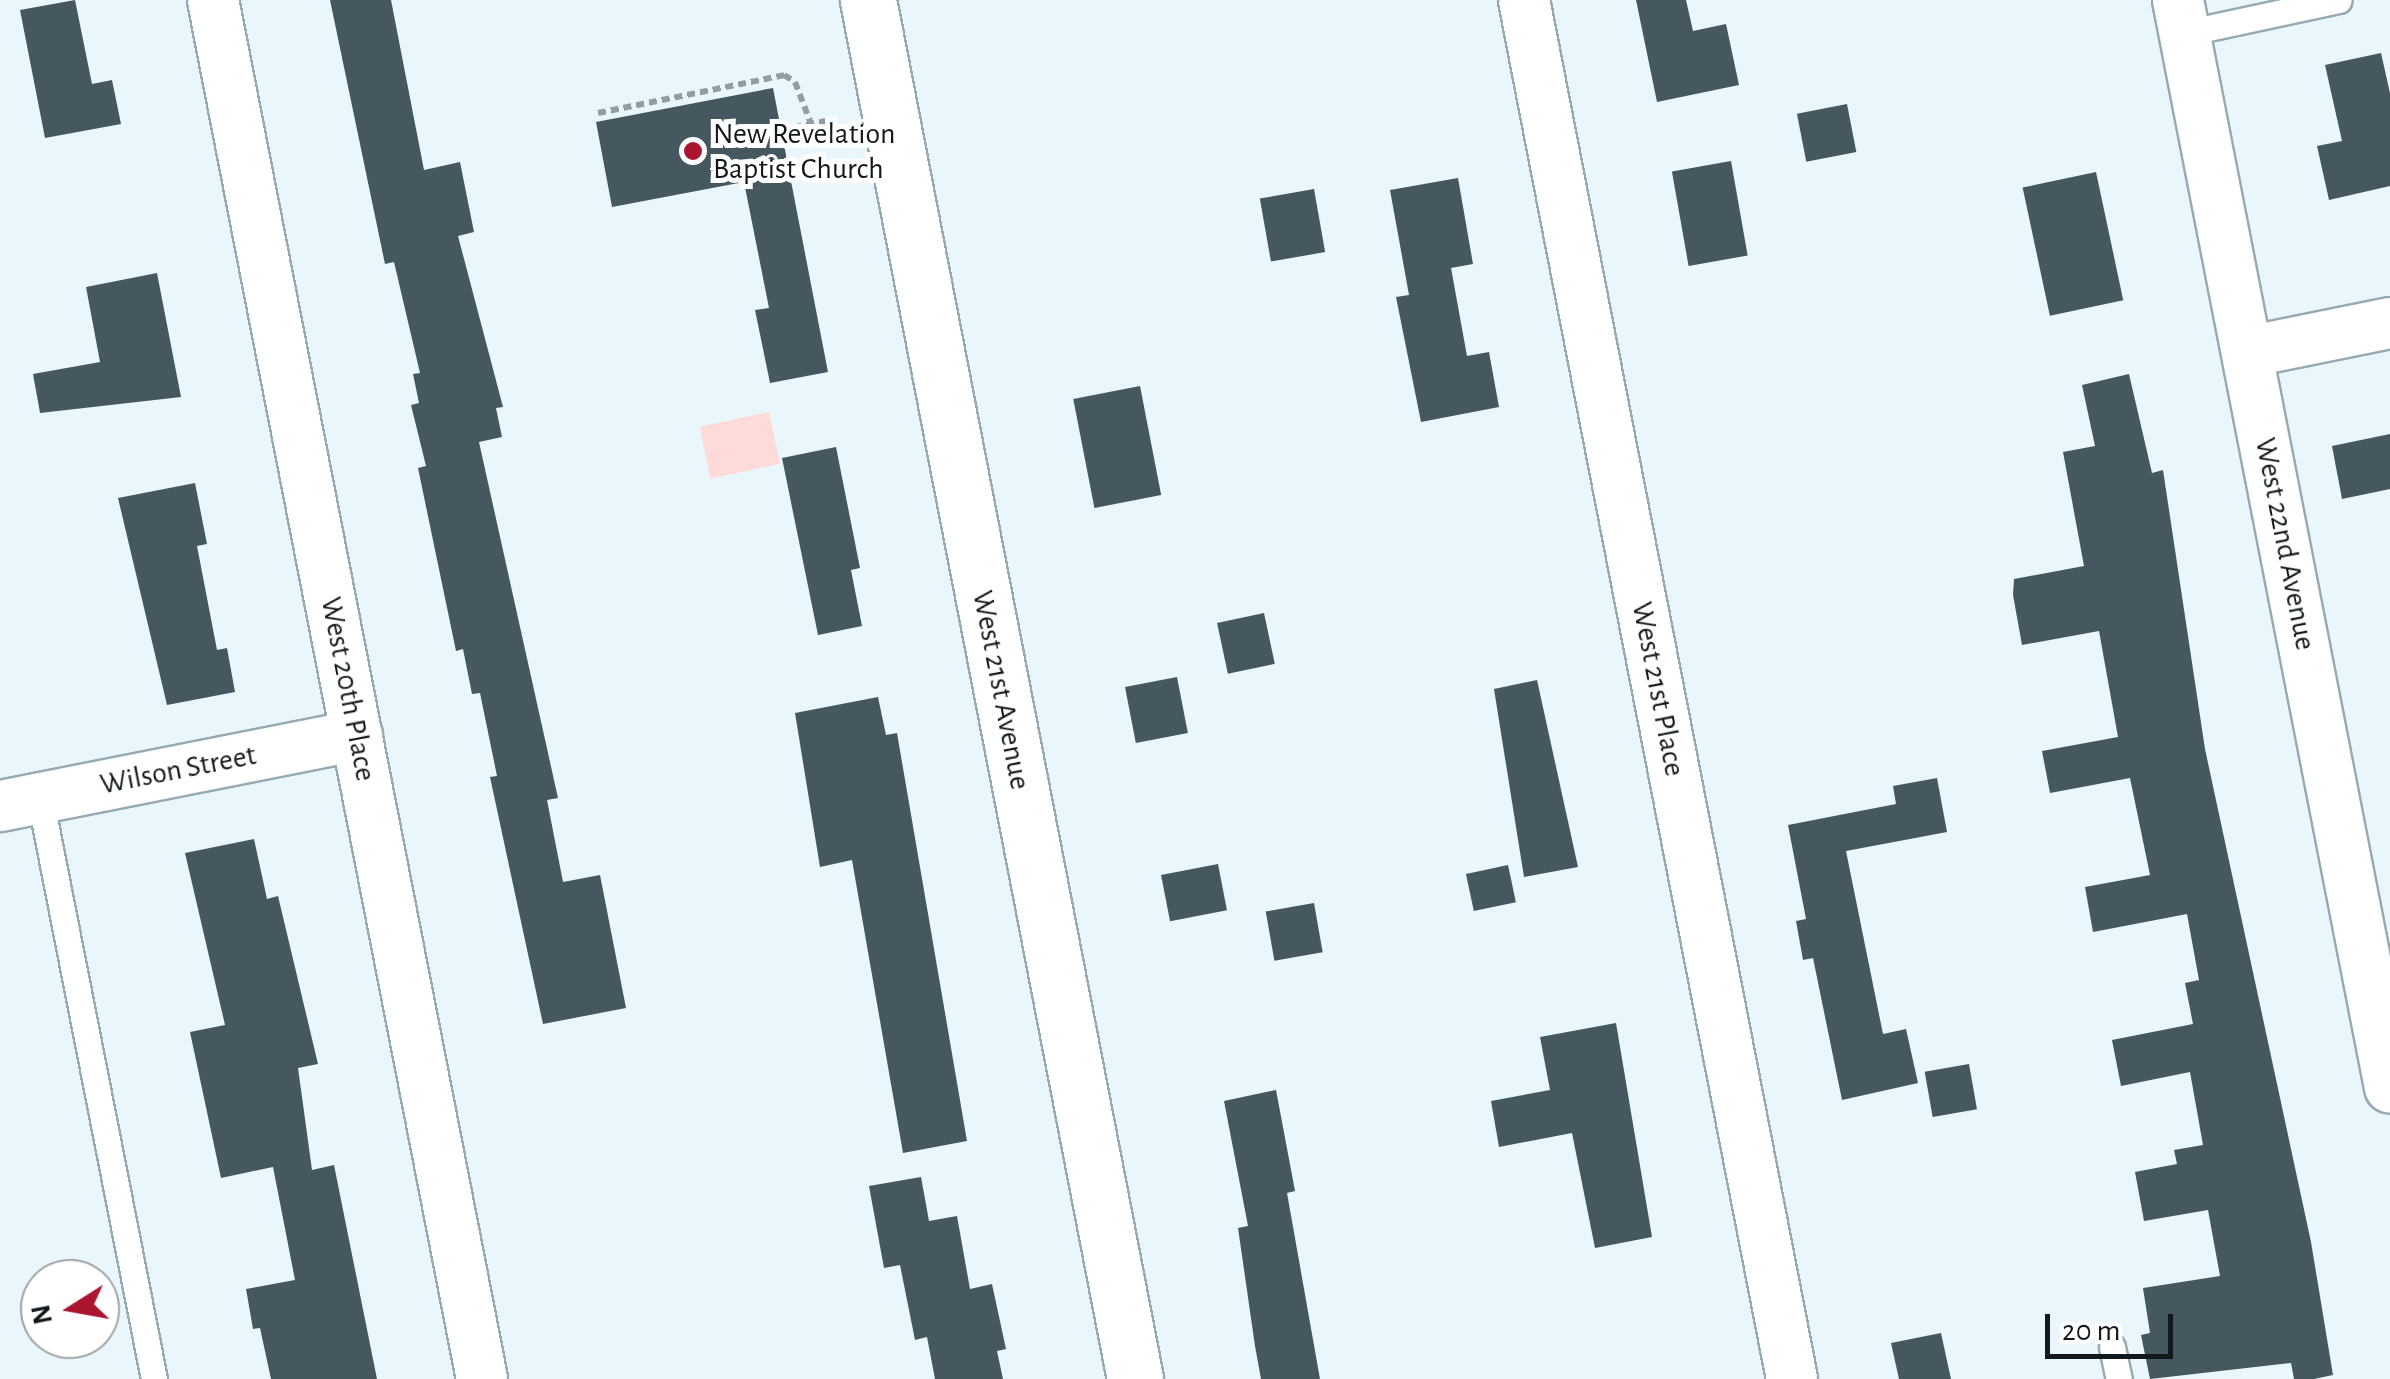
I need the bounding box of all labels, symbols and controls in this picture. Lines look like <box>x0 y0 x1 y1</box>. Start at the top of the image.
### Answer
place label: New Revelation Baptist Church <box>713 116 895 186</box>
marker: New Revelation Baptist Church <box>682 140 704 162</box>
street label: West 22nd Avenue <box>2247 435 2323 653</box>
street label: West 21st Avenue <box>964 587 1038 793</box>
street label: West 20th Place <box>313 594 383 784</box>
street label: West 21st Place <box>1623 599 1693 779</box>
street label: Wilson Street <box>97 737 259 803</box>
north arrow <box>20 1259 120 1359</box>
scale bar <box>2050 1294 2178 1356</box>
text: N <box>27 1302 58 1327</box>
text: 20 m <box>2062 1316 2120 1346</box>

